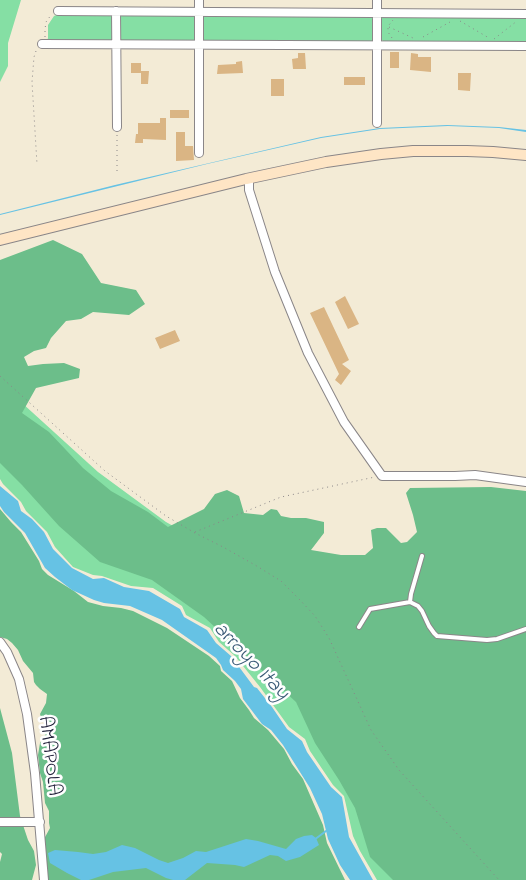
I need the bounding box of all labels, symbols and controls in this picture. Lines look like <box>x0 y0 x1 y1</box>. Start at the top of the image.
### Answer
water label: arroyo Itay <box>207 618 293 706</box>
street label: AMAPOLA <box>31 715 65 797</box>

